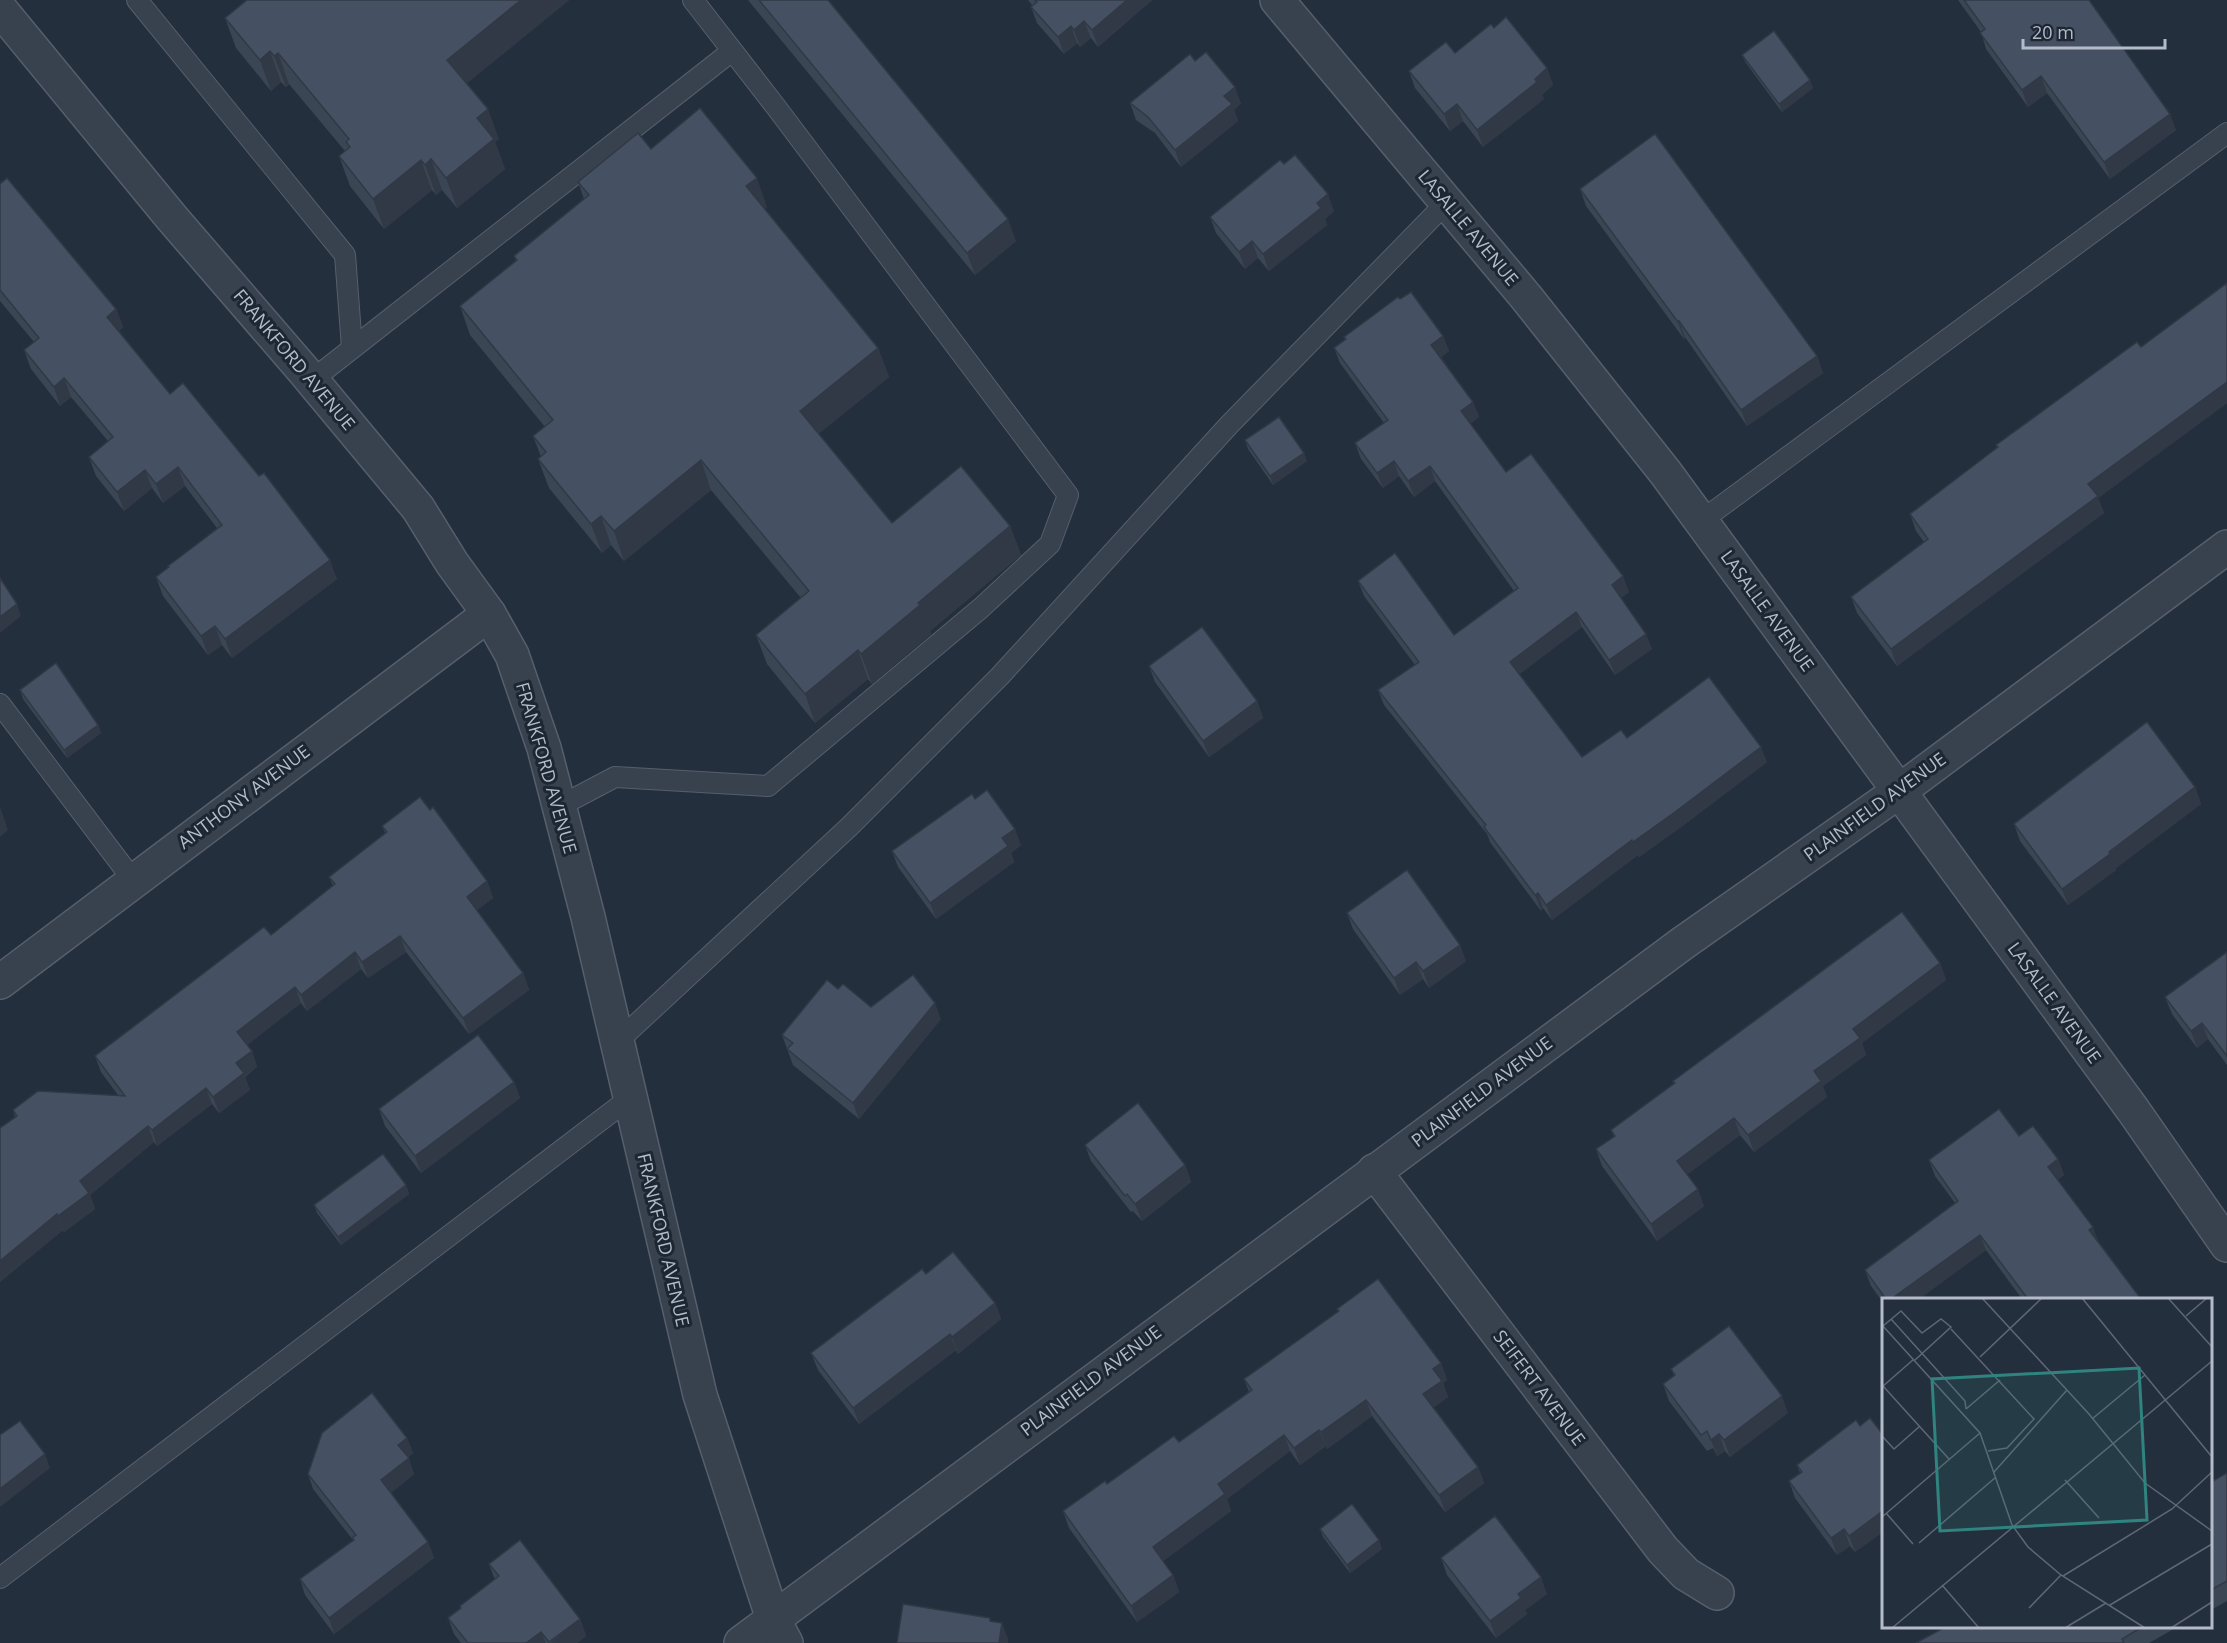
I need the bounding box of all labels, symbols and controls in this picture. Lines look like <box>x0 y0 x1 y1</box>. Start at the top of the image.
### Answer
scale bar <box>2023 12 2166 50</box>
text: 20 m <box>2032 20 2074 44</box>
street label: LASALLE AVENUE <box>1413 164 1524 290</box>
street label: FRANKFORD AVENUE <box>229 284 361 435</box>
street label: LASALLE AVENUE <box>1716 545 1820 676</box>
street label: FRANKFORD AVENUE <box>511 679 583 856</box>
street label: ANTHONY AVENUE <box>173 739 314 854</box>
street label: PLAINFIELD AVENUE <box>1798 746 1950 866</box>
street label: LASALLE AVENUE <box>2003 937 2107 1068</box>
street label: PLAINFIELD AVENUE <box>1406 1030 1557 1152</box>
street label: FRANKFORD AVENUE <box>632 1151 696 1329</box>
inset map <box>1882 1298 2212 1628</box>
street label: PLAINFIELD AVENUE <box>1015 1319 1166 1441</box>
street label: SEIFERT AVENUE <box>1488 1325 1591 1450</box>

